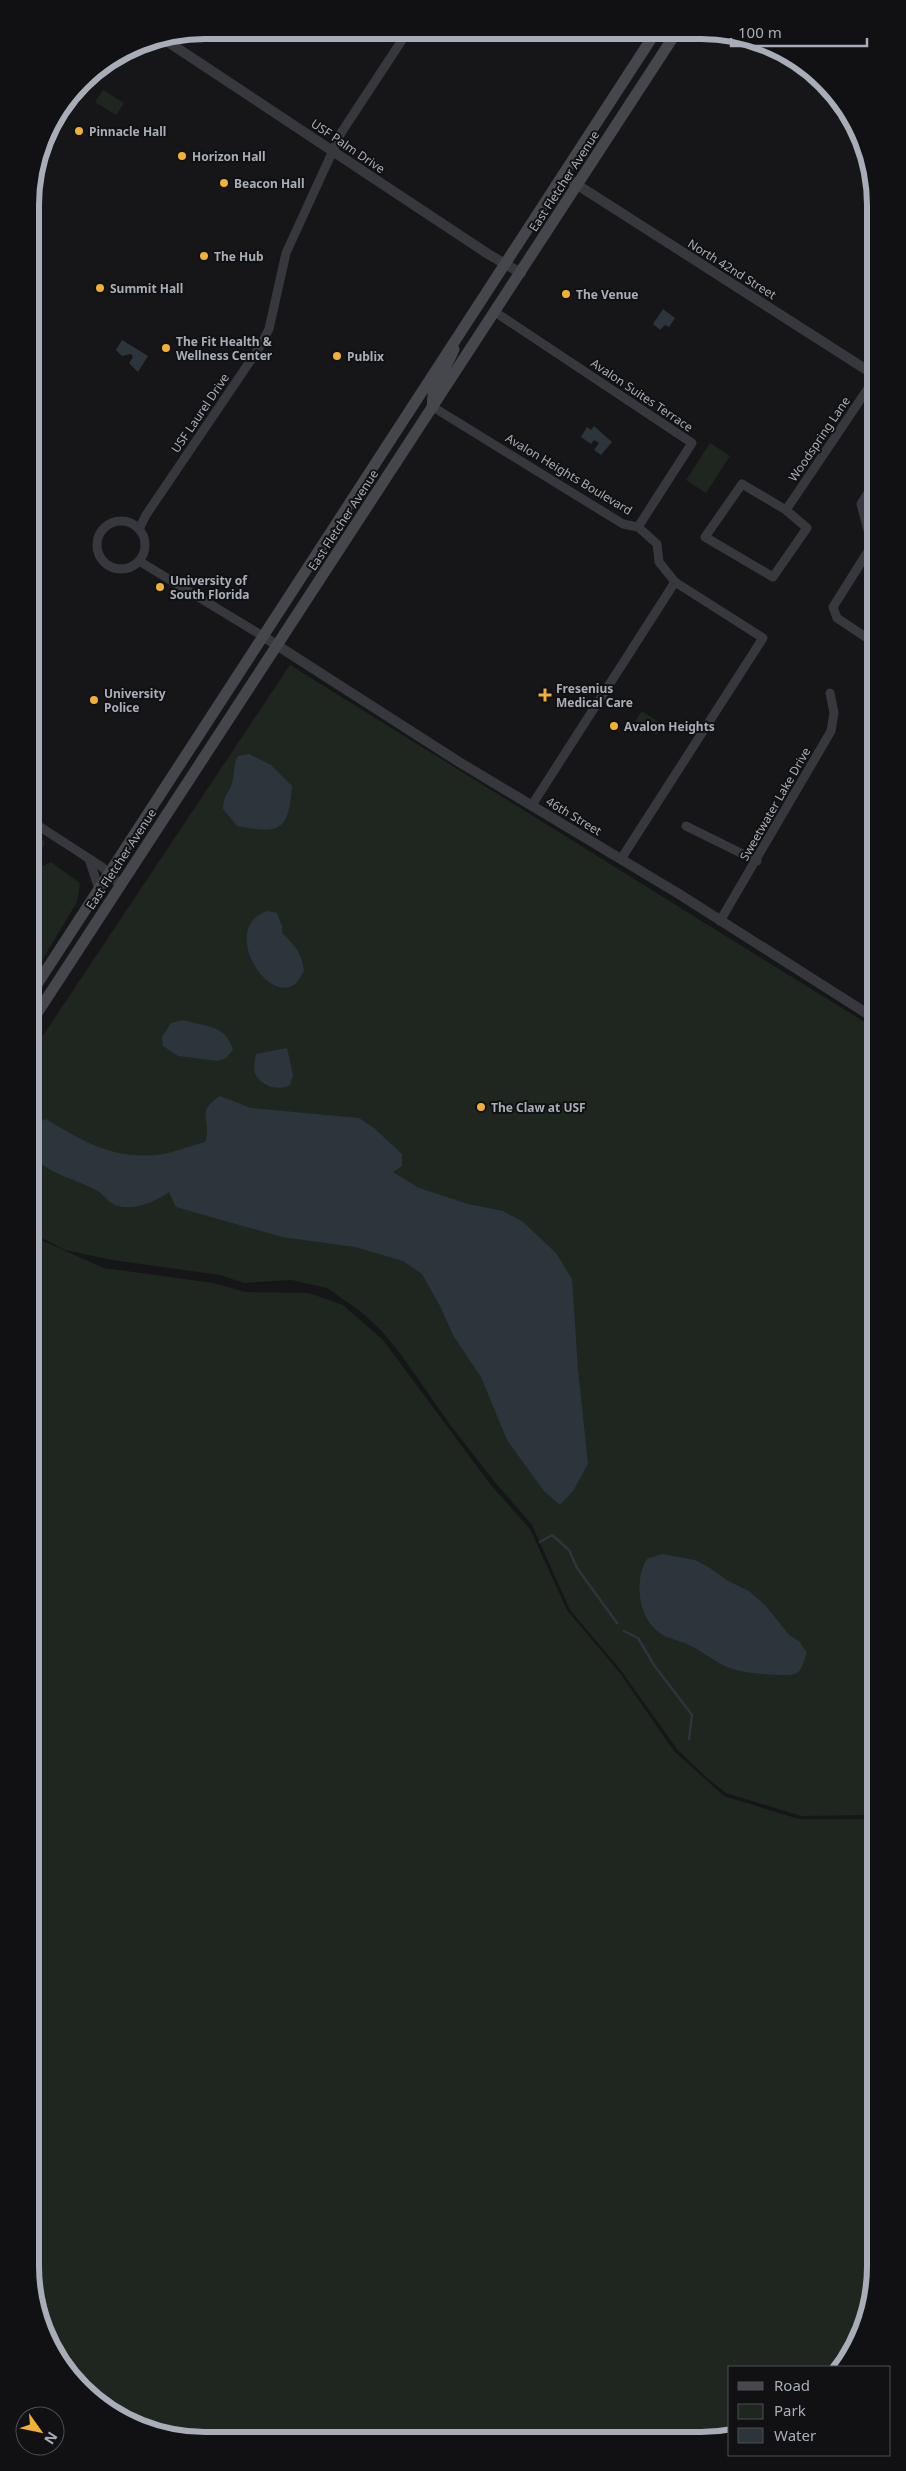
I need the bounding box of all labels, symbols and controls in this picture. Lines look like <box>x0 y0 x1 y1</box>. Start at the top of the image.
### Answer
scale bar <box>731 15 867 47</box>
text: 100 m <box>738 22 782 42</box>
street label: USF Palm Drive <box>308 115 389 177</box>
place label: Pinnacle Hall <box>89 123 166 140</box>
marker: Pinnacle Hall <box>73 125 85 137</box>
street label: East Fletcher Avenue <box>525 127 603 235</box>
place label: Horizon Hall <box>192 148 266 165</box>
marker: Horizon Hall <box>176 150 188 162</box>
place label: Beacon Hall <box>234 175 304 192</box>
marker: Beacon Hall <box>218 177 230 189</box>
street label: North 42nd Street <box>685 235 780 303</box>
place label: The Hub <box>214 248 264 265</box>
marker: The Hub <box>198 250 210 262</box>
place label: Summit Hall <box>110 280 183 297</box>
marker: Summit Hall <box>94 282 106 294</box>
place label: The Venue <box>576 286 639 303</box>
marker: The Venue <box>560 288 572 300</box>
place label: The Fit Health & Wellness Center <box>176 333 273 364</box>
marker: The Fit Health & Wellness Center <box>160 342 172 354</box>
place label: Publix <box>347 348 384 365</box>
marker: Publix <box>331 350 343 362</box>
street label: Avalon Suites Terrace <box>588 354 697 436</box>
street label: USF Laurel Drive <box>167 370 233 456</box>
street label: Woodspring Lane <box>784 393 854 485</box>
street label: Avalon Heights Boulevard <box>502 429 636 519</box>
street label: East Fletcher Avenue <box>304 466 382 574</box>
place label: University of South Florida <box>170 572 249 603</box>
marker: University of South Florida <box>154 581 166 593</box>
place label: Fresenius Medical Care <box>556 680 633 711</box>
place label: University Police <box>104 685 166 716</box>
marker: Fresenius Medical Care <box>538 688 552 702</box>
marker: University Police <box>88 694 100 706</box>
place label: Avalon Heights <box>624 718 715 735</box>
marker: Avalon Heights <box>608 720 620 732</box>
street label: Sweetwater Lake Drive <box>736 744 815 864</box>
street label: 46th Street <box>543 793 606 840</box>
street label: East Fletcher Avenue <box>82 805 160 913</box>
place label: The Claw at USF <box>491 1099 586 1116</box>
marker: The Claw at USF <box>475 1101 487 1113</box>
legend <box>728 2366 891 2456</box>
text: Road <box>774 2375 810 2395</box>
text: Park <box>774 2400 806 2420</box>
north arrow <box>15 2406 65 2456</box>
text: Water <box>774 2425 816 2445</box>
text: N <box>40 2428 62 2448</box>

